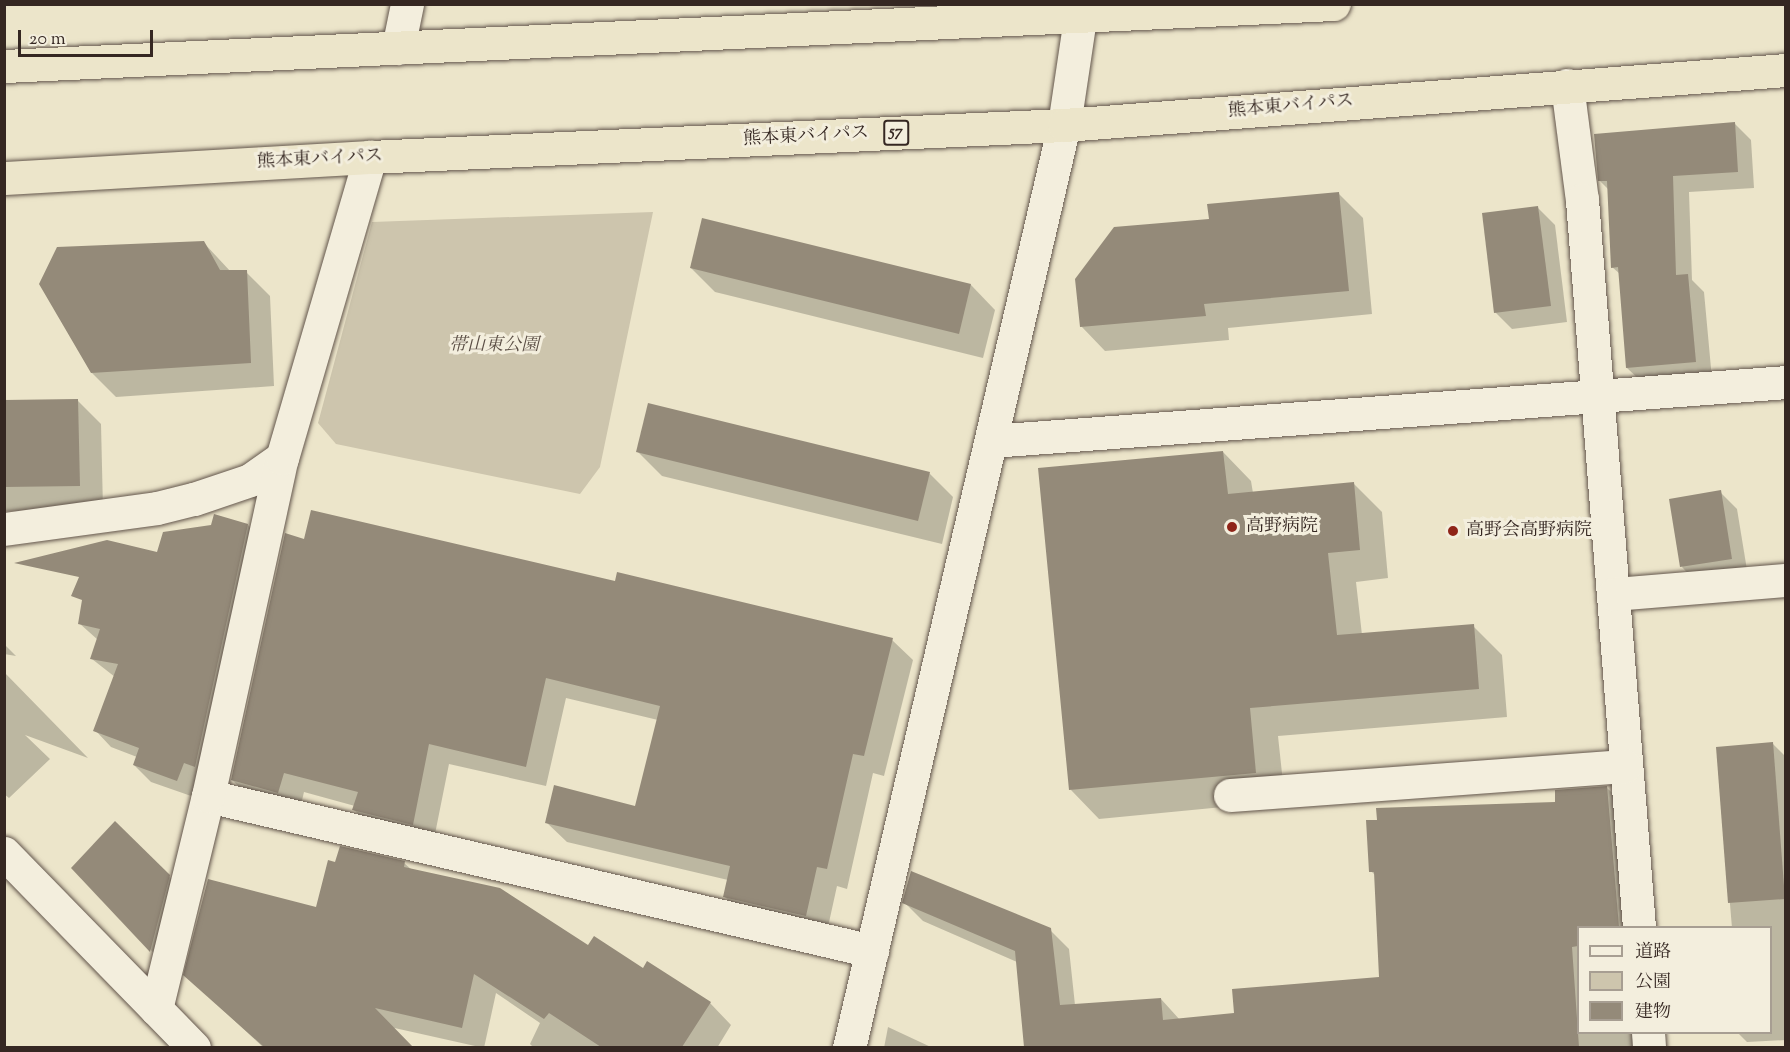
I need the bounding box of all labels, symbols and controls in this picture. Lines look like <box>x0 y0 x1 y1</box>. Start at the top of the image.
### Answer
scale bar <box>21 18 156 56</box>
text: 20 m <box>29 27 66 53</box>
street label: 熊本東バイパス <box>1227 91 1355 123</box>
road number: 57 <box>882 120 910 146</box>
street label: 熊本東バイパス <box>743 123 869 151</box>
street label: 熊本東バイパス <box>257 146 383 174</box>
park label: 帯山東公園 <box>449 335 539 357</box>
place label: 高野病院 <box>1246 516 1318 538</box>
marker: 高野病院 <box>1223 518 1241 536</box>
place label: 高野会高野病院 <box>1466 520 1592 542</box>
marker: 高野会高野病院 <box>1444 522 1462 540</box>
legend <box>1577 926 1772 1034</box>
text: 道路 <box>1635 940 1671 966</box>
text: 公園 <box>1635 970 1671 996</box>
text: 建物 <box>1635 1000 1671 1026</box>

